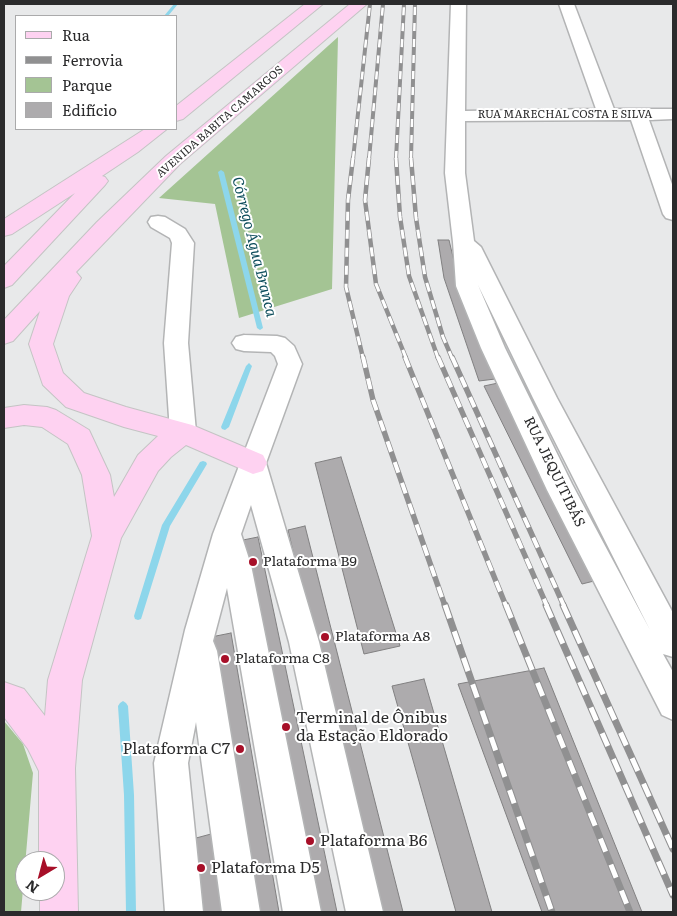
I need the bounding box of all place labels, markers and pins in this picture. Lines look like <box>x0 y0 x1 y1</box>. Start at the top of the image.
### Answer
place label: Plataforma B9 <box>263 554 357 570</box>
marker: Plataforma B9 <box>247 556 259 568</box>
place label: Plataforma A8 <box>335 629 430 645</box>
marker: Plataforma A8 <box>319 631 331 643</box>
place label: Plataforma C8 <box>235 651 330 667</box>
marker: Plataforma C8 <box>219 653 231 665</box>
place label: Terminal de Ônibus da Estação Eldorado <box>296 708 448 746</box>
marker: Terminal de Ônibus da Estação Eldorado <box>280 721 292 733</box>
place label: Plataforma C7 <box>122 739 230 759</box>
marker: Plataforma C7 <box>234 743 246 755</box>
place label: Plataforma B6 <box>320 831 427 851</box>
marker: Plataforma B6 <box>304 835 316 847</box>
place label: Plataforma D5 <box>211 858 320 878</box>
marker: Plataforma D5 <box>195 862 207 874</box>

